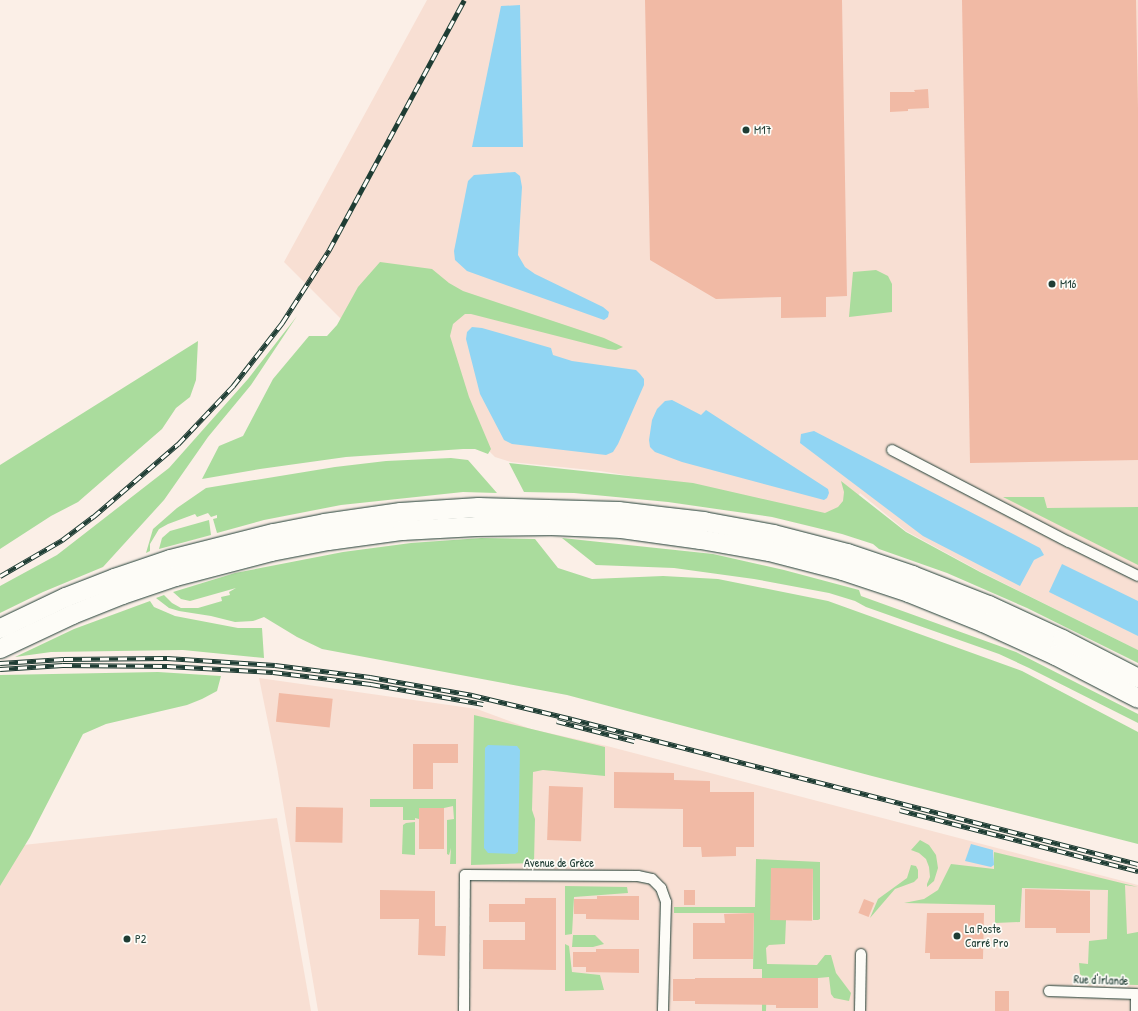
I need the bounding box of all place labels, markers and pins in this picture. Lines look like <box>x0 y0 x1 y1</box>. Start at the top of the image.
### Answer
place label: M17 <box>754 123 771 137</box>
marker: M17 <box>741 125 751 135</box>
place label: M16 <box>1060 277 1076 291</box>
marker: M16 <box>1047 279 1057 289</box>
place label: La Poste Carré Pro <box>965 922 1008 950</box>
marker: La Poste Carré Pro <box>952 931 962 941</box>
place label: P2 <box>135 932 146 946</box>
marker: P2 <box>122 934 132 944</box>

